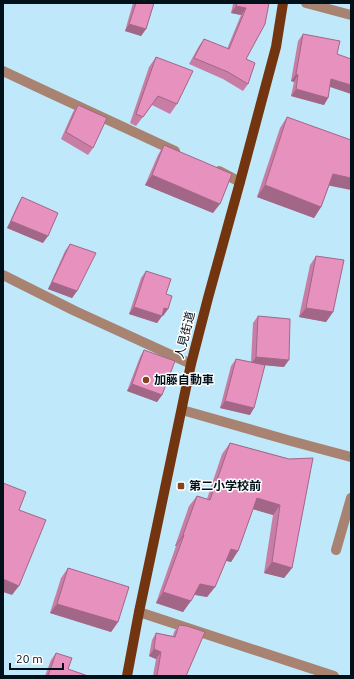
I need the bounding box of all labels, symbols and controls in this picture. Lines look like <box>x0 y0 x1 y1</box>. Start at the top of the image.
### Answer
street label: 人見街道 <box>172 310 197 360</box>
place label: 加藤自動車 <box>154 373 214 386</box>
marker: 加藤自動車 <box>141 375 151 385</box>
place label: 第二小学校前 <box>189 479 261 492</box>
marker: 第二小学校前 <box>176 481 186 491</box>
scale bar <box>10 645 63 671</box>
text: 20 m <box>16 652 43 665</box>

